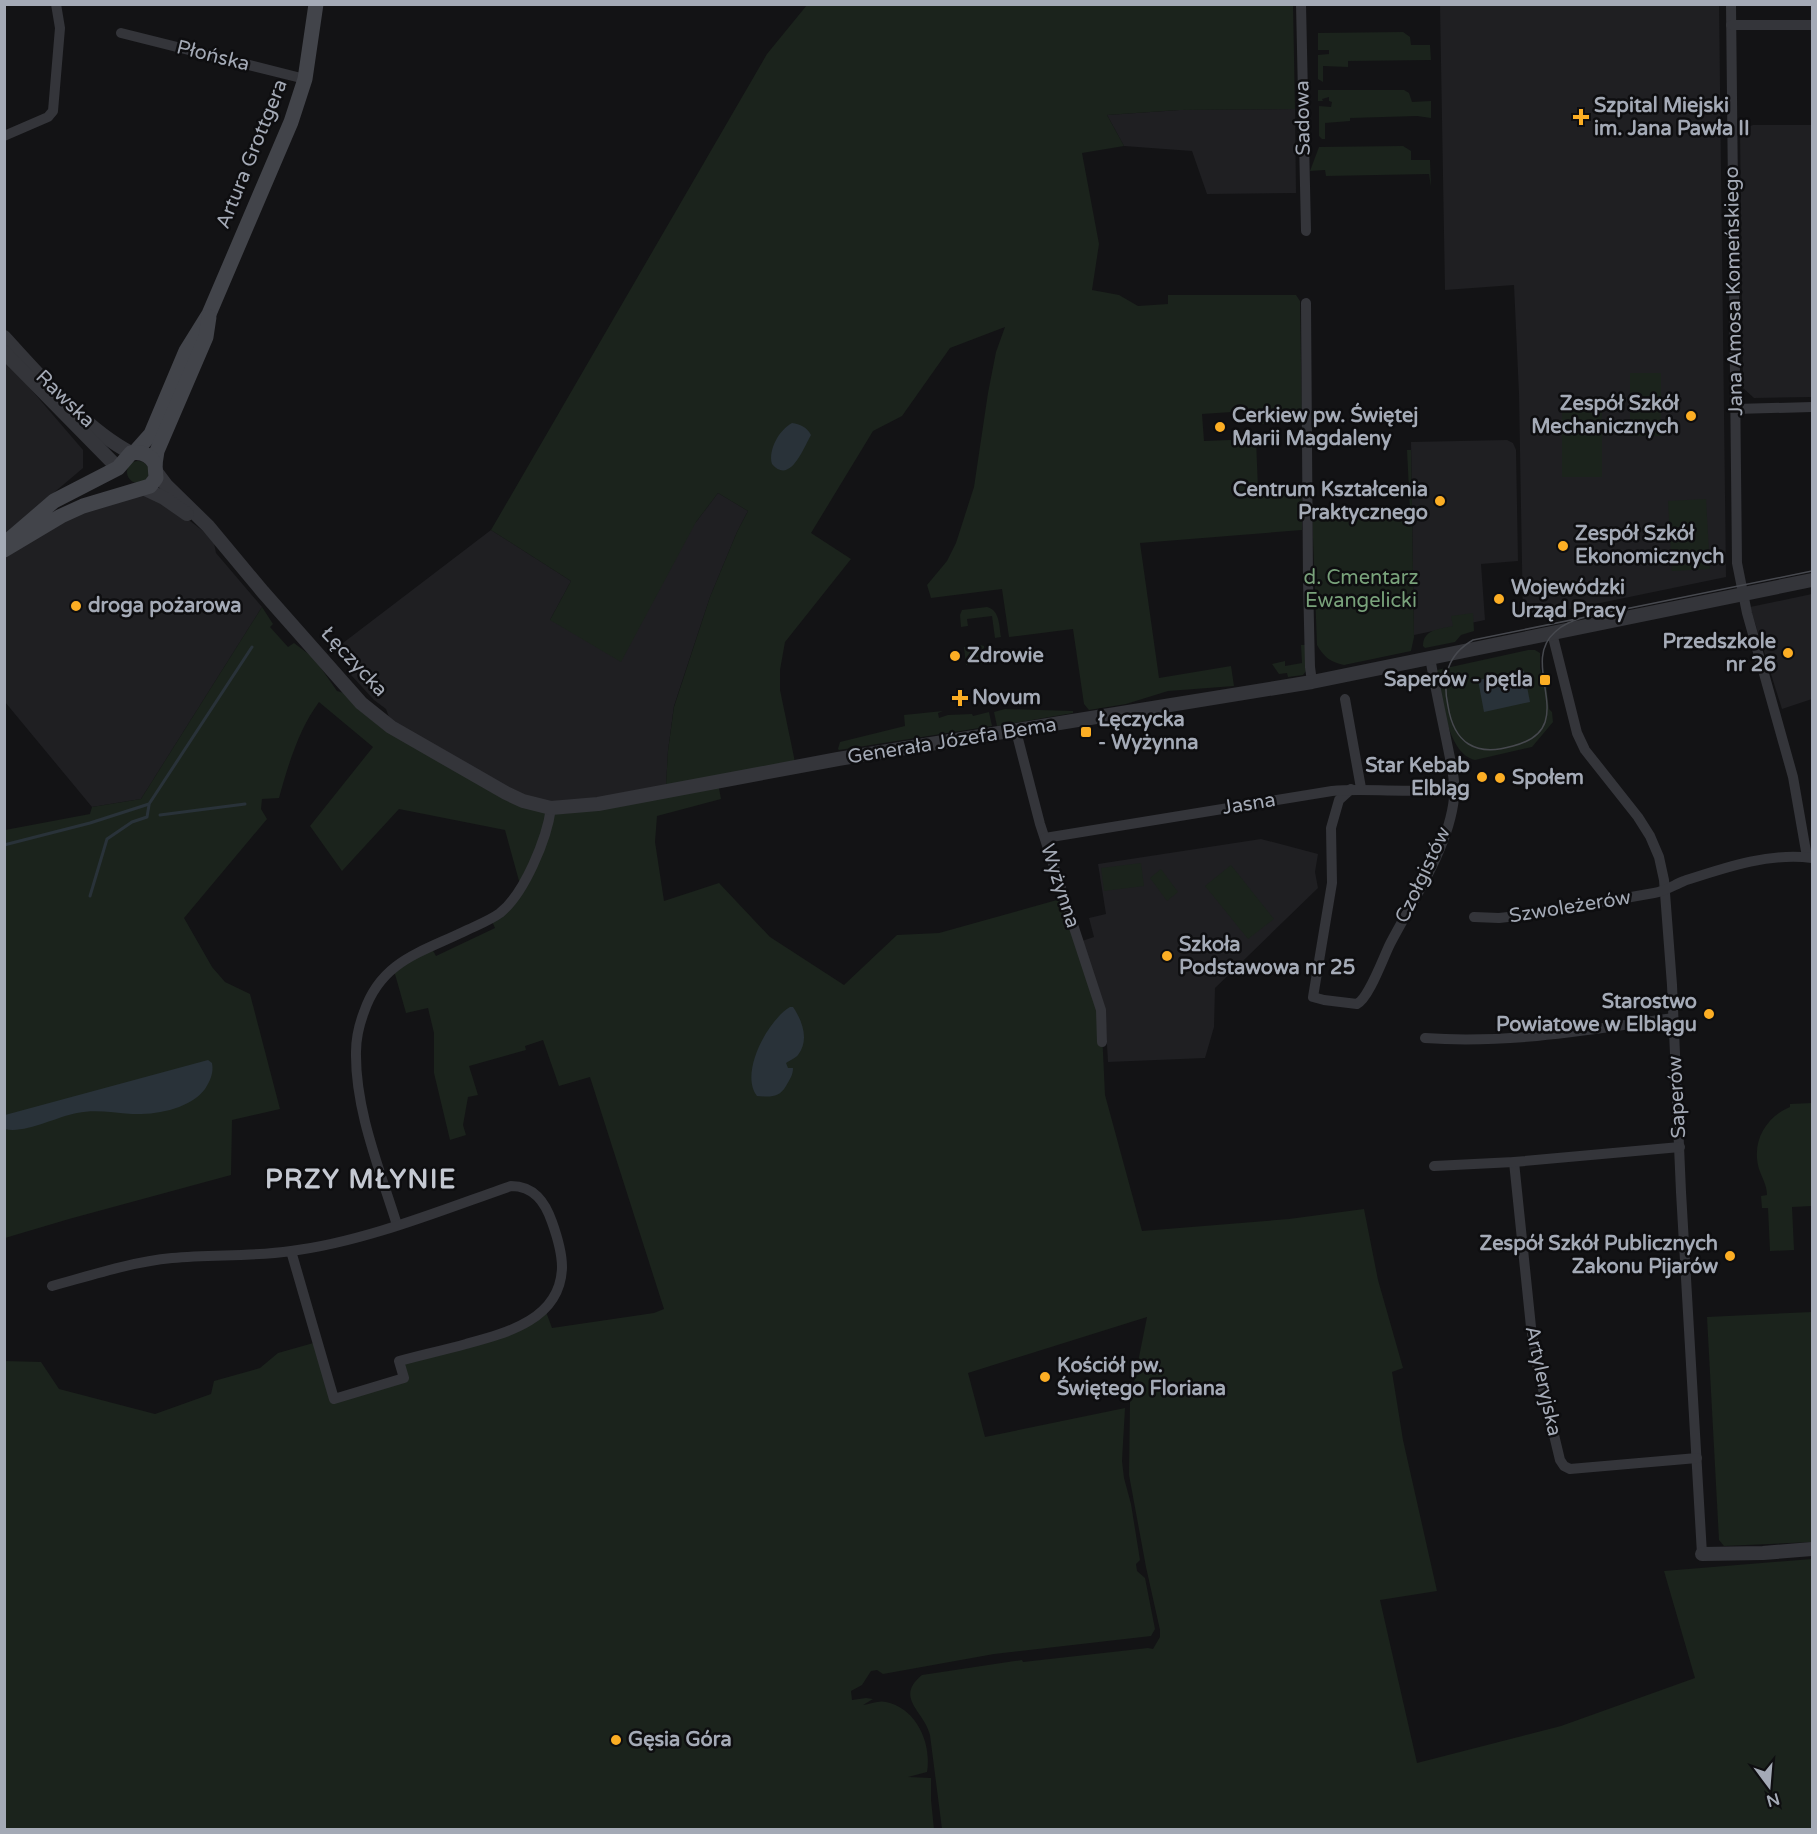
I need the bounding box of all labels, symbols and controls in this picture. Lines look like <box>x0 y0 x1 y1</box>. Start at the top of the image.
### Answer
street label: Płońska <box>174 35 252 77</box>
street label: Artura Grottgera <box>211 76 293 232</box>
street label: Sadowa <box>1290 80 1316 156</box>
place label: Szpital Miejski im. Jana Pawła II <box>1594 94 1750 141</box>
marker: Szpital Miejski im. Jana Pawła II <box>1572 108 1590 126</box>
street label: Jana Amosa Komeńskiego <box>1720 166 1748 416</box>
street label: Rawska <box>31 365 99 433</box>
place label: Zespół Szkół Mechanicznych <box>1531 392 1680 439</box>
place label: Cerkiew pw. Świętej Marii Magdaleny <box>1232 402 1418 451</box>
marker: Zespół Szkół Mechanicznych <box>1684 409 1698 423</box>
marker: Cerkiew pw. Świętej Marii Magdaleny <box>1213 420 1227 434</box>
place label: Centrum Kształcenia Praktycznego <box>1233 478 1428 525</box>
marker: Centrum Kształcenia Praktycznego <box>1433 494 1447 508</box>
place label: Zespół Szkół Ekonomicznych <box>1575 522 1724 569</box>
marker: Zespół Szkół Ekonomicznych <box>1556 539 1570 553</box>
park label: d. Cmentarz Ewangelicki <box>1304 566 1418 613</box>
place label: Wojewódzki Urząd Pracy <box>1511 576 1626 623</box>
marker: Wojewódzki Urząd Pracy <box>1492 592 1506 606</box>
place label: droga pożarowa <box>88 594 242 618</box>
marker: droga pożarowa <box>69 599 83 613</box>
street label: Łęczycka <box>316 622 392 702</box>
place label: Przedszkole nr 26 <box>1662 630 1776 677</box>
place label: Zdrowie <box>967 644 1044 668</box>
marker: Przedszkole nr 26 <box>1781 646 1795 660</box>
marker: Zdrowie <box>948 649 962 663</box>
place label: Saperów - pętla <box>1384 668 1533 692</box>
marker: Saperów - pętla <box>1538 673 1552 687</box>
place label: Novum <box>972 686 1041 710</box>
marker: Novum <box>953 691 967 705</box>
place label: Łęczycka - Wyżynna <box>1098 708 1198 755</box>
street label: Generała Józefa Bema <box>846 713 1058 769</box>
marker: Łęczycka - Wyżynna <box>1079 725 1093 739</box>
place label: Star Kebab Elbląg <box>1365 754 1470 801</box>
place label: Społem <box>1512 766 1584 790</box>
marker: Star Kebab Elbląg <box>1475 770 1489 784</box>
marker: Społem <box>1493 771 1507 785</box>
street label: Jasna <box>1221 788 1277 820</box>
street label: Czołgistów <box>1390 823 1456 927</box>
street label: Wyżynna <box>1035 841 1085 931</box>
street label: Szwoleżerów <box>1507 886 1633 928</box>
place label: Szkoła Podstawowa nr 25 <box>1179 933 1355 980</box>
marker: Szkoła Podstawowa nr 25 <box>1160 949 1174 963</box>
place label: Starostwo Powiatowe w Elblągu <box>1496 990 1697 1037</box>
marker: Starostwo Powiatowe w Elblągu <box>1702 1007 1716 1021</box>
street label: Saperów <box>1663 1055 1691 1139</box>
district label: PRZY MŁYNIE <box>265 1164 457 1195</box>
place label: Zespół Szkół Publicznych Zakonu Pijarów <box>1480 1232 1718 1279</box>
marker: Zespół Szkół Publicznych Zakonu Pijarów <box>1723 1249 1737 1263</box>
street label: Artyleryjska <box>1520 1324 1566 1438</box>
place label: Kościół pw. Świętego Floriana <box>1057 1354 1226 1401</box>
marker: Kościół pw. Świętego Floriana <box>1038 1370 1052 1384</box>
place label: Gęsia Góra <box>628 1728 732 1752</box>
marker: Gęsia Góra <box>609 1733 623 1747</box>
north arrow <box>1739 1756 1799 1816</box>
text: N <box>1764 1788 1782 1811</box>

